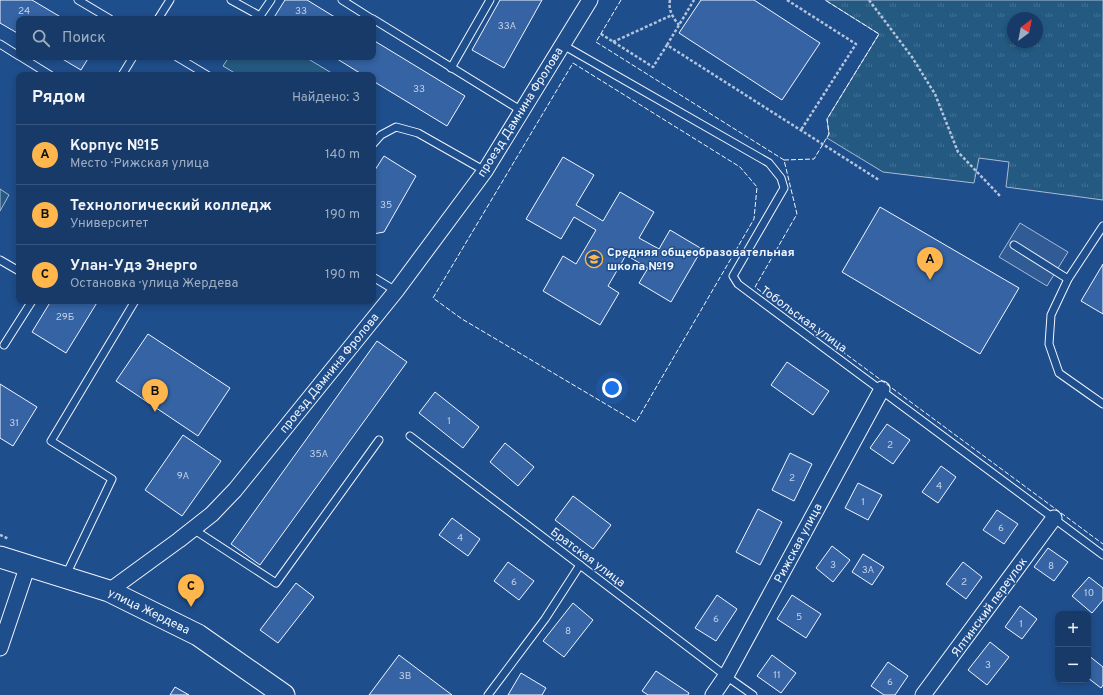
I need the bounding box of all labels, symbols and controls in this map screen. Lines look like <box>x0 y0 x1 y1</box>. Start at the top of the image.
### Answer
house number: 24 <box>18 5 30 18</box>
house number: 33 <box>295 5 307 18</box>
north arrow <box>1007 12 1043 48</box>
search box <box>16 16 376 60</box>
house number: 33А <box>498 20 517 33</box>
icon: search <box>30 27 52 49</box>
text: Поиск <box>62 29 106 48</box>
street label: проезд Дамнина Фролова <box>474 45 567 180</box>
house number: 33 <box>413 83 425 96</box>
text: Рядом <box>32 87 85 109</box>
text: Найдено: 3 <box>292 90 360 106</box>
text: Корпус №15 <box>70 137 159 156</box>
text: A <box>40 147 50 163</box>
text: 140 m <box>325 147 360 163</box>
text: Место · Рижская улица <box>70 156 209 172</box>
text: Технологический колледж <box>70 197 272 216</box>
house number: 35 <box>380 199 392 212</box>
text: B <box>41 207 49 223</box>
text: 190 m <box>325 207 360 223</box>
text: Университет <box>70 216 148 232</box>
place label: Средняя общеобразовательная школа №19 <box>607 245 795 275</box>
pin: A <box>917 247 943 280</box>
school or university icon: Средняя общеобразовательная школа №19 <box>584 249 604 269</box>
text: Улан-Удэ Энерго <box>70 257 198 276</box>
text: C <box>41 267 49 283</box>
text: 190 m <box>325 267 360 283</box>
text: Остановка · улица Жердева <box>70 276 238 292</box>
street label: Тобольская улица <box>757 283 850 357</box>
street label: проезд Дамнина Фролова <box>276 310 383 437</box>
house number: 29Б <box>56 311 74 324</box>
your location <box>602 378 622 398</box>
pin: B <box>142 379 168 412</box>
house number: 1 <box>447 415 451 428</box>
house number: 31 <box>9 417 19 430</box>
house number: 2 <box>887 439 893 452</box>
house number: 35А <box>310 448 329 461</box>
house number: 9А <box>177 470 189 483</box>
house number: 2 <box>789 472 795 485</box>
house number: 4 <box>936 480 942 493</box>
house number: 1 <box>861 496 865 509</box>
street label: Рижская улица <box>771 501 827 586</box>
house number: 6 <box>998 522 1004 535</box>
street label: Братская улица <box>547 524 628 591</box>
house number: 4 <box>457 532 463 545</box>
street label: Ялтинский переулок <box>948 554 1032 661</box>
house number: 3 <box>830 559 836 572</box>
house number: 8 <box>1048 560 1054 573</box>
house number: 3А <box>862 564 875 577</box>
pin: C <box>178 574 204 607</box>
house number: 6 <box>511 576 517 589</box>
house number: 2 <box>961 576 967 589</box>
street label: улица Жердева <box>105 585 192 639</box>
house number: 10 <box>1084 587 1094 600</box>
house number: 5 <box>796 611 802 624</box>
map controls <box>1055 611 1091 683</box>
button: + <box>1055 611 1091 647</box>
house number: 6 <box>713 613 719 626</box>
house number: 1 <box>1019 618 1023 631</box>
house number: 8 <box>565 625 571 638</box>
button: − <box>1055 647 1091 683</box>
house number: 3 <box>985 659 991 672</box>
house number: 11 <box>773 669 781 682</box>
house number: 3В <box>399 670 411 683</box>
house number: 6 <box>887 676 893 689</box>

